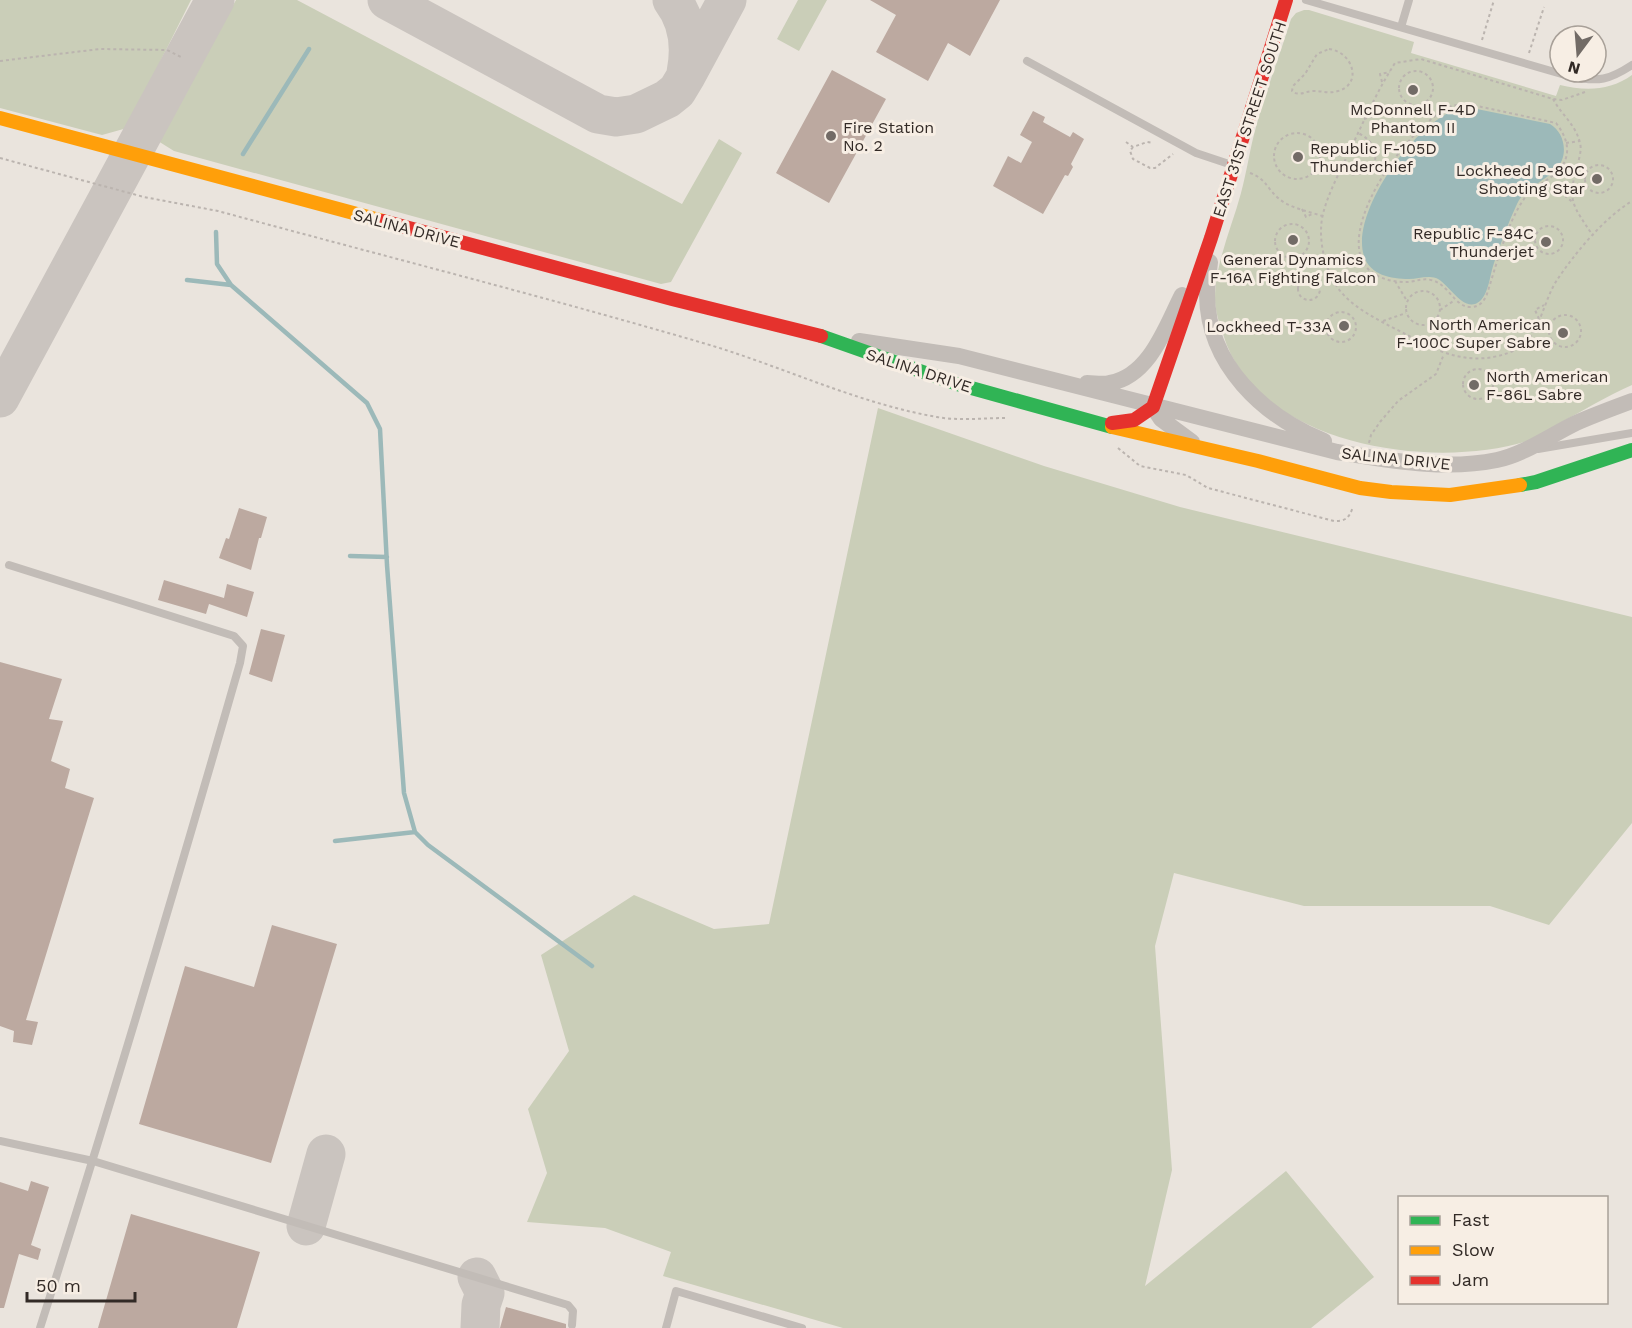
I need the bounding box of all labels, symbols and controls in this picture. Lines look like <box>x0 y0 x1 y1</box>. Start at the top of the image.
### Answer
street label: EAST 31ST STREET SOUTH <box>1209 19 1290 220</box>
north arrow <box>1548 24 1608 84</box>
text: N <box>1566 57 1582 79</box>
marker: McDonnell F-4D Phantom II <box>1406 83 1420 97</box>
place label: McDonnell F-4D Phantom II <box>1350 100 1476 137</box>
place label: Fire Station No. 2 <box>843 118 934 155</box>
marker: Fire Station No. 2 <box>824 129 838 143</box>
place label: Republic F-105D Thunderchief <box>1310 139 1437 176</box>
marker: Republic F-105D Thunderchief <box>1291 150 1305 164</box>
place label: Lockheed P-80C Shooting Star <box>1456 161 1585 198</box>
marker: Lockheed P-80C Shooting Star <box>1590 172 1604 186</box>
street label: SALINA DRIVE <box>351 205 462 252</box>
place label: Republic F-84C Thunderjet <box>1413 224 1534 261</box>
marker: General Dynamics F-16A Fighting Falcon <box>1286 233 1300 247</box>
marker: Republic F-84C Thunderjet <box>1539 235 1553 249</box>
place label: General Dynamics F-16A Fighting Falcon <box>1210 250 1376 287</box>
place label: North American F-100C Super Sabre <box>1396 315 1551 352</box>
place label: Lockheed T-33A <box>1206 317 1332 336</box>
marker: Lockheed T-33A <box>1337 319 1351 333</box>
marker: North American F-100C Super Sabre <box>1556 326 1570 340</box>
street label: SALINA DRIVE <box>864 345 974 396</box>
place label: North American F-86L Sabre <box>1486 367 1608 404</box>
marker: North American F-86L Sabre <box>1467 378 1481 392</box>
street label: SALINA DRIVE <box>1340 443 1451 474</box>
legend <box>1398 1196 1608 1304</box>
text: Fast <box>1452 1209 1490 1230</box>
text: Slow <box>1452 1239 1495 1260</box>
scale bar <box>27 1265 135 1303</box>
text: Jam <box>1452 1269 1489 1290</box>
text: 50 m <box>36 1275 81 1296</box>

